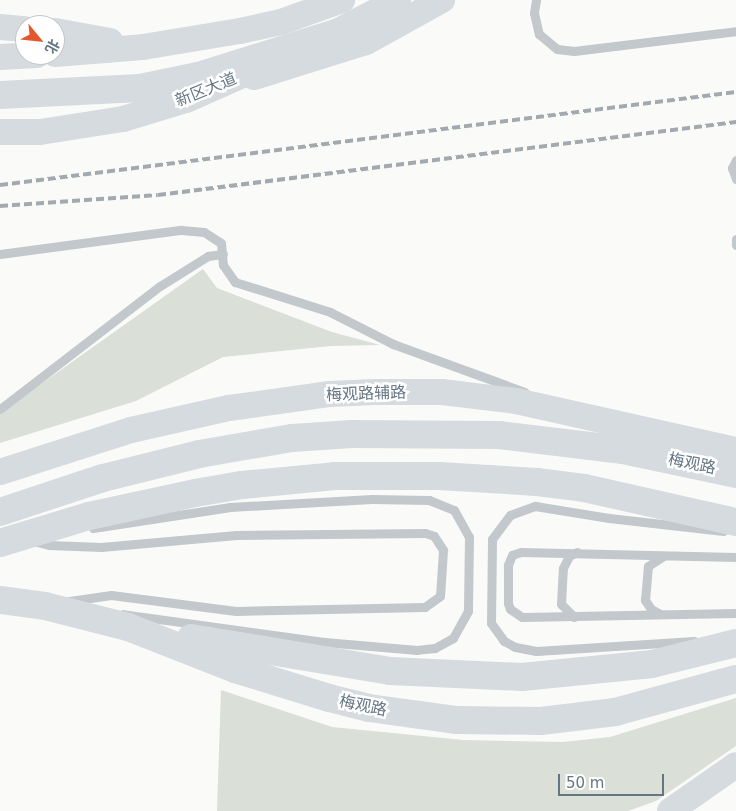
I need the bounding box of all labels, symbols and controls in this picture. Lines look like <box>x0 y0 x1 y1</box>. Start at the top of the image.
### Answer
north arrow <box>15 15 65 65</box>
text: 北 <box>42 37 63 57</box>
street label: 新区大道 <box>173 69 239 111</box>
street label: 梅观路辅路 <box>326 383 406 405</box>
street label: 梅观路 <box>667 450 717 478</box>
street label: 梅观路 <box>338 692 388 720</box>
scale bar <box>561 764 667 796</box>
text: 50 m <box>566 774 604 792</box>

